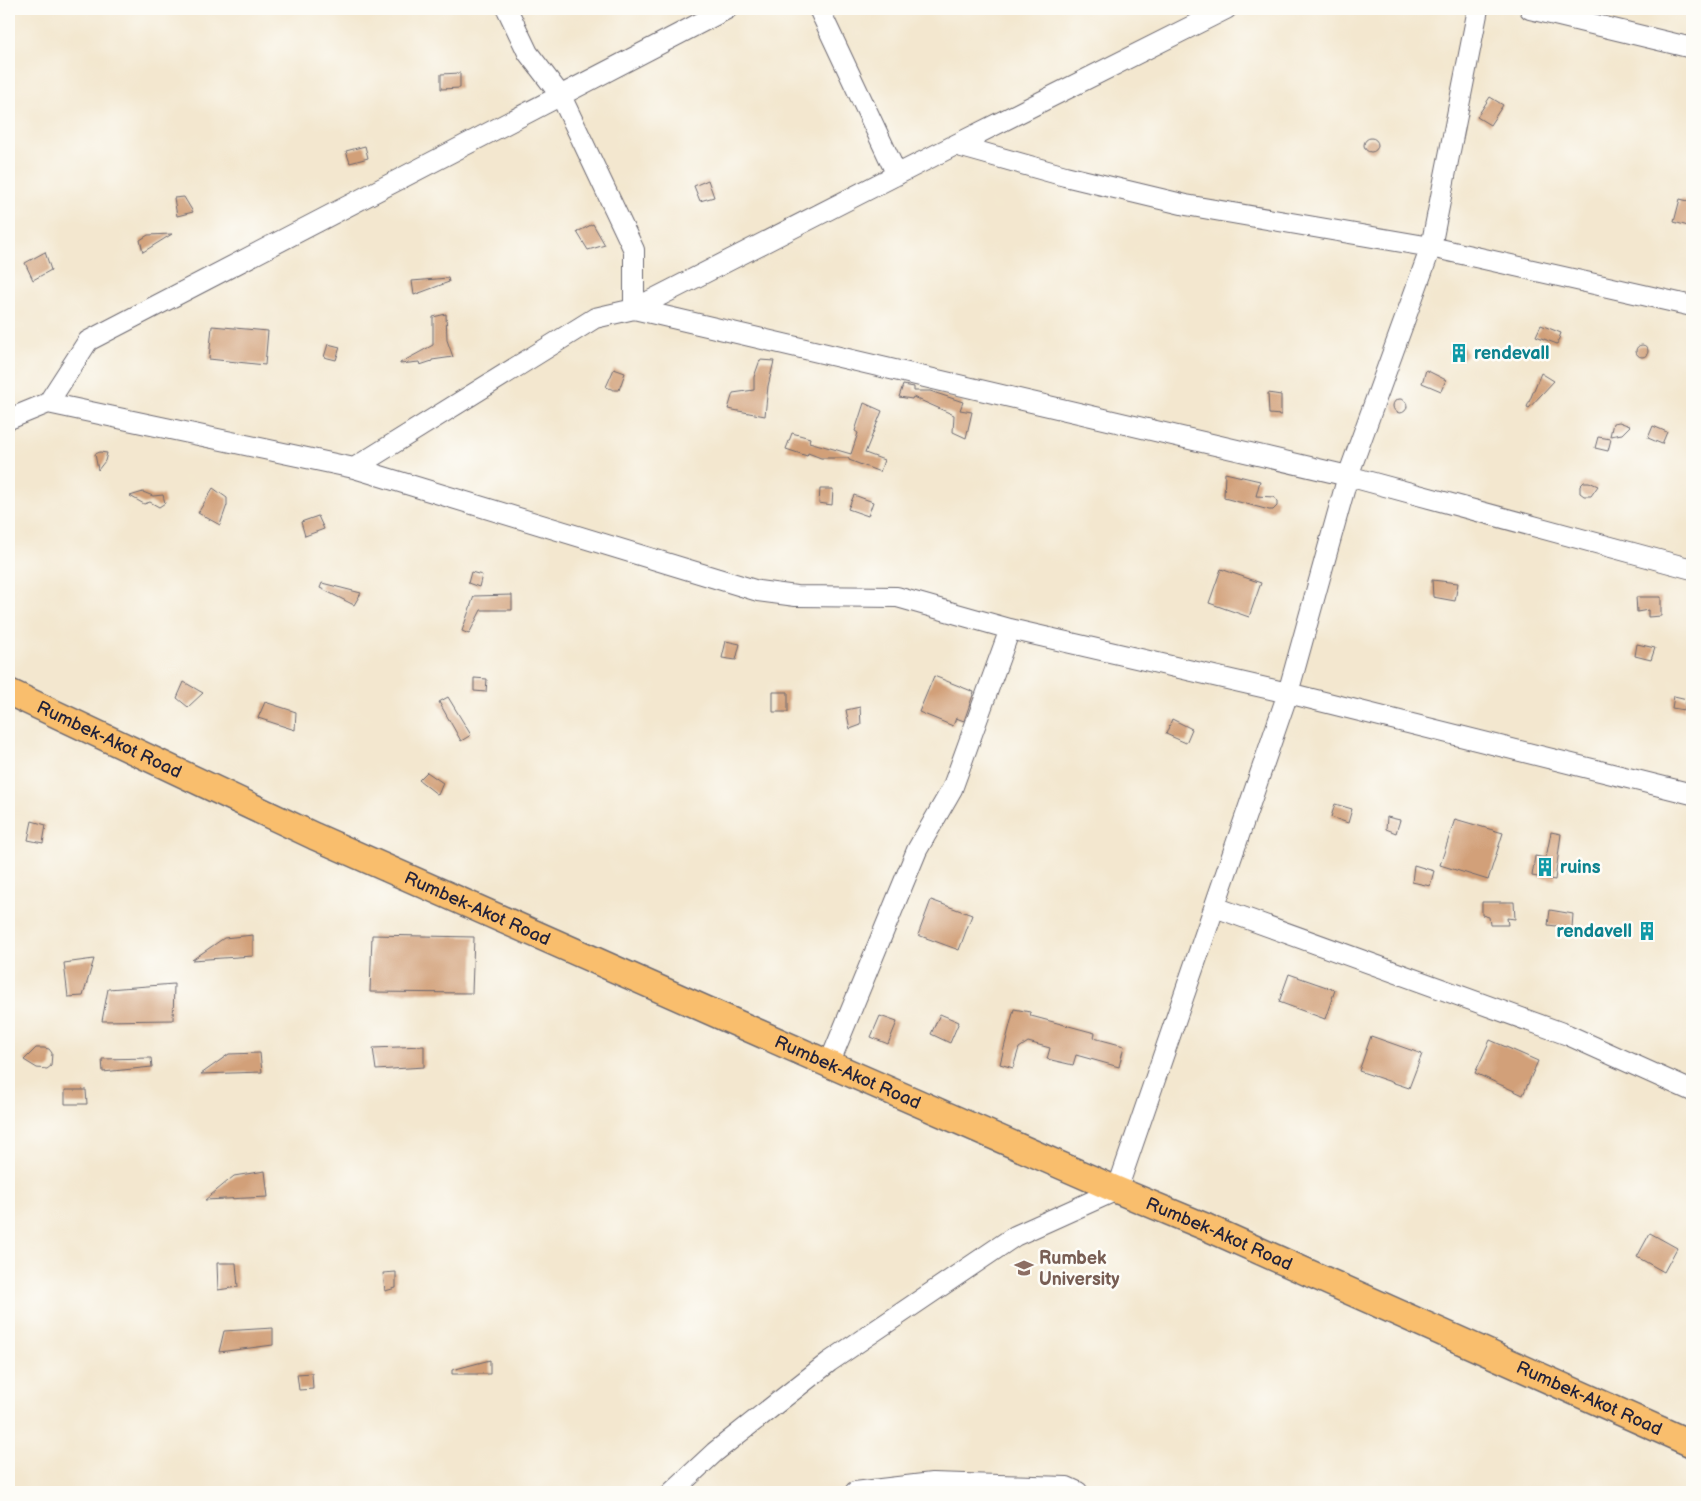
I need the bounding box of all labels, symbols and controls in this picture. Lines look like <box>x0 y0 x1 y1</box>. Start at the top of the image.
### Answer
building icon: rendevall <box>1448 342 1470 364</box>
place label: rendevall <box>1474 343 1550 364</box>
street label: Rumbek-Akot Road <box>33 697 185 783</box>
building icon: ruins <box>1534 856 1556 878</box>
place label: ruins <box>1560 857 1601 878</box>
street label: Rumbek-Akot Road <box>401 867 553 950</box>
building icon: rendavell <box>1636 920 1658 942</box>
place label: rendavell <box>1556 921 1632 942</box>
street label: Rumbek-Akot Road <box>771 1031 924 1114</box>
street label: Rumbek-Akot Road <box>1143 1193 1295 1275</box>
place label: Rumbek University <box>1039 1248 1120 1290</box>
school or university icon: Rumbek University <box>1013 1257 1035 1279</box>
street label: Rumbek-Akot Road <box>1513 1357 1665 1440</box>

